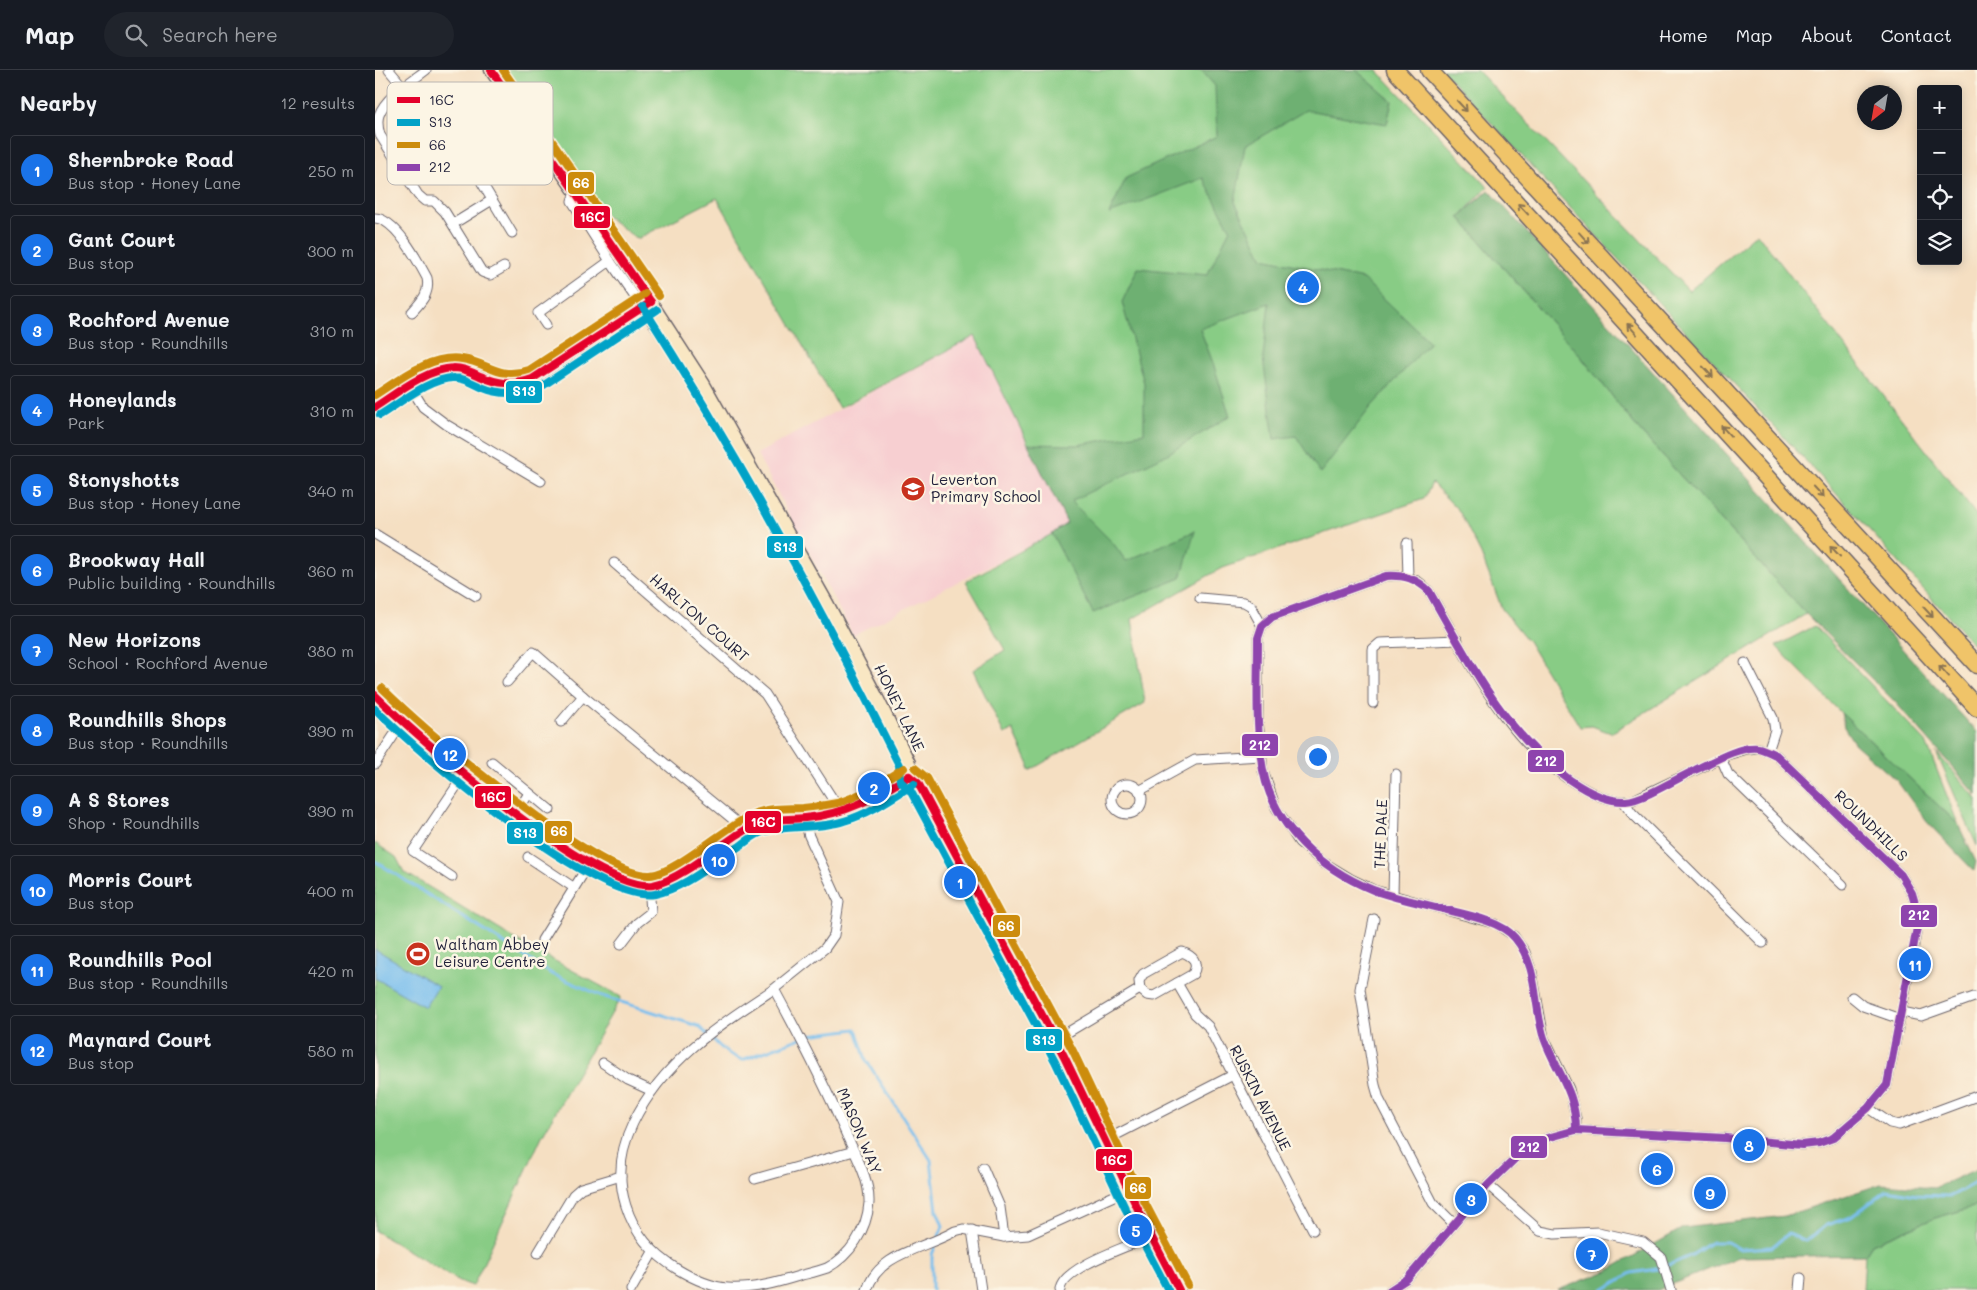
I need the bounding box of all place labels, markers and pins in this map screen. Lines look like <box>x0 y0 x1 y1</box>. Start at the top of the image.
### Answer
pin: 4 <box>1287 268 1319 306</box>
place label: Leverton Primary School <box>931 469 1041 506</box>
school or university icon: Leverton Primary School <box>900 476 926 502</box>
pin: 12 <box>434 735 466 773</box>
pin: 2 <box>858 769 890 807</box>
pin: 10 <box>703 841 735 879</box>
pin: 1 <box>944 863 976 901</box>
place label: Waltham Abbey Leisure Centre <box>435 934 549 971</box>
sports icon: Waltham Abbey Leisure Centre <box>405 941 431 967</box>
pin: 11 <box>1899 945 1931 983</box>
pin: 8 <box>1733 1126 1765 1164</box>
pin: 6 <box>1641 1150 1673 1188</box>
pin: 9 <box>1694 1174 1726 1212</box>
pin: 3 <box>1455 1180 1487 1218</box>
pin: 5 <box>1120 1211 1152 1249</box>
pin: 7 <box>1576 1235 1608 1273</box>

